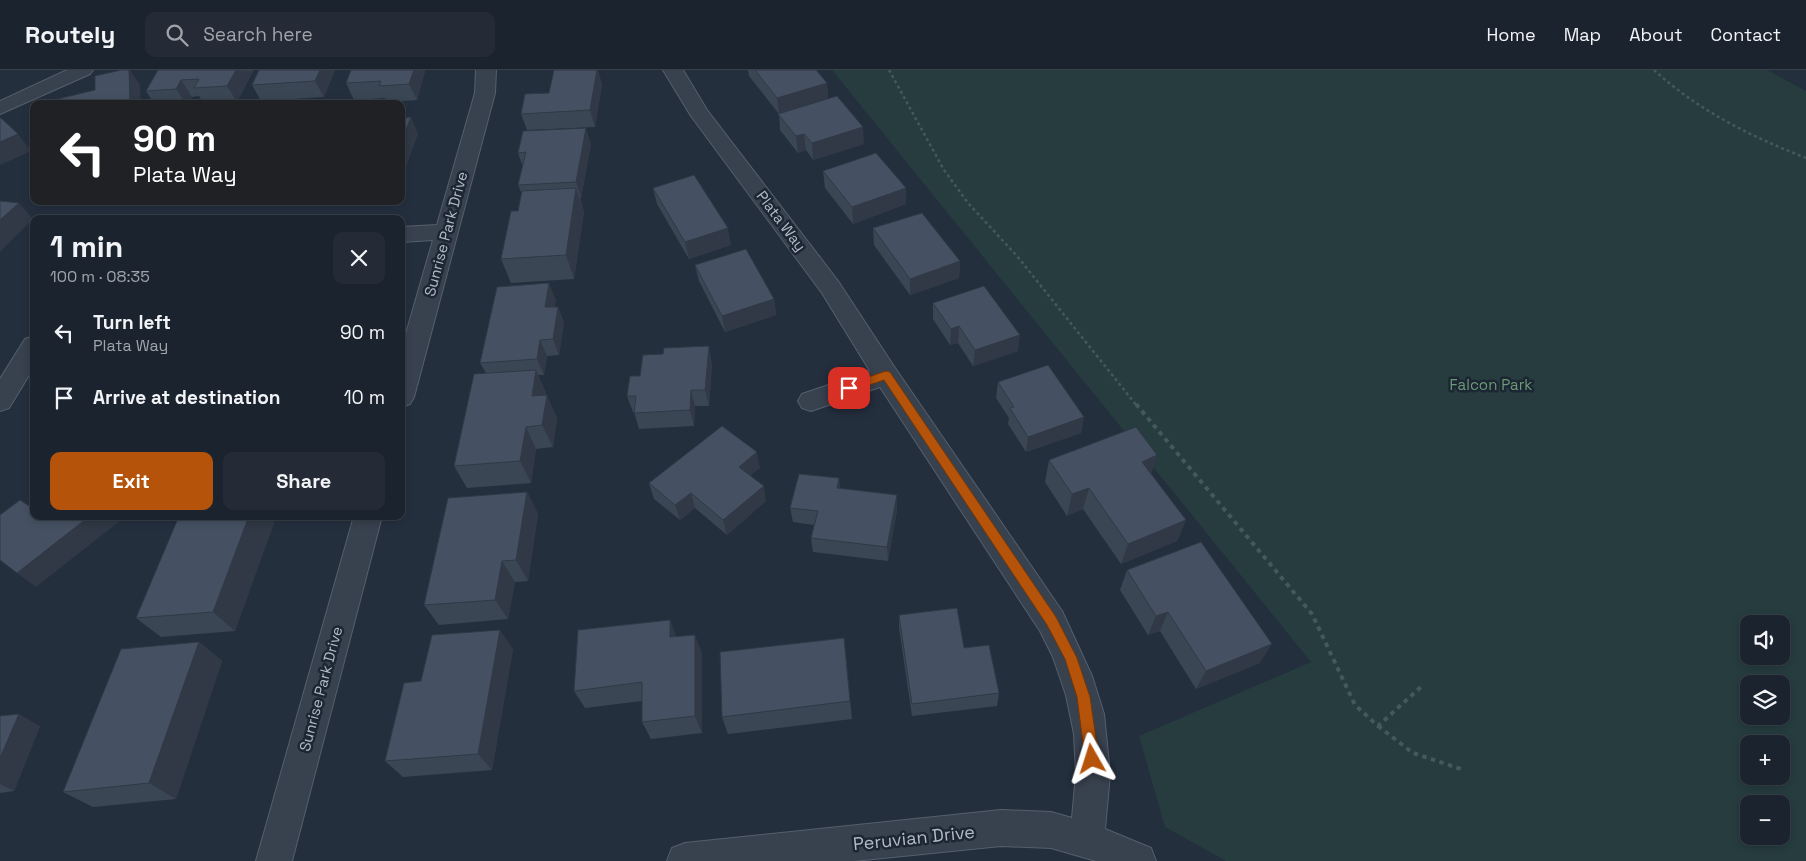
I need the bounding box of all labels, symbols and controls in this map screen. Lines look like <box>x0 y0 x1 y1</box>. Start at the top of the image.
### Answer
search box <box>145 12 495 57</box>
text: Routely <box>25 19 115 50</box>
icon: search <box>163 21 191 49</box>
text: Search here <box>203 22 313 47</box>
text: Home <box>1487 23 1536 46</box>
text: Map <box>1564 23 1601 46</box>
text: About <box>1629 23 1683 46</box>
text: Contact <box>1711 23 1781 46</box>
text: 90 m <box>133 117 216 161</box>
icon: left <box>50 120 115 185</box>
text: Plata Way <box>133 160 237 188</box>
street label: Sunrise Park Drive <box>420 169 471 298</box>
street label: Plata Way <box>753 187 810 255</box>
text: 1 min <box>50 227 123 266</box>
button: close <box>333 232 385 284</box>
text: 100 m · 08:35 <box>50 266 150 287</box>
text: Turn left <box>93 310 171 335</box>
icon: left <box>50 319 78 347</box>
text: 90 m <box>340 320 385 345</box>
text: Plata Way <box>93 335 168 356</box>
pin <box>828 367 870 409</box>
icon: arrive <box>835 374 863 402</box>
park label: Falcon Park <box>1450 375 1532 394</box>
icon: arrive <box>50 384 78 412</box>
text: Arrive at destination <box>93 385 281 410</box>
text: 10 m <box>344 385 385 410</box>
button: Exit <box>50 452 213 510</box>
button: Share <box>223 452 385 510</box>
map controls <box>1740 615 1790 845</box>
button: sound <box>1740 615 1790 665</box>
street label: Sunrise Park Drive <box>295 624 346 753</box>
button: layers <box>1740 675 1790 725</box>
position arrow <box>1065 732 1117 784</box>
button: + <box>1740 735 1790 785</box>
button: − <box>1740 795 1790 845</box>
street label: Peruvian Drive <box>852 820 976 855</box>

